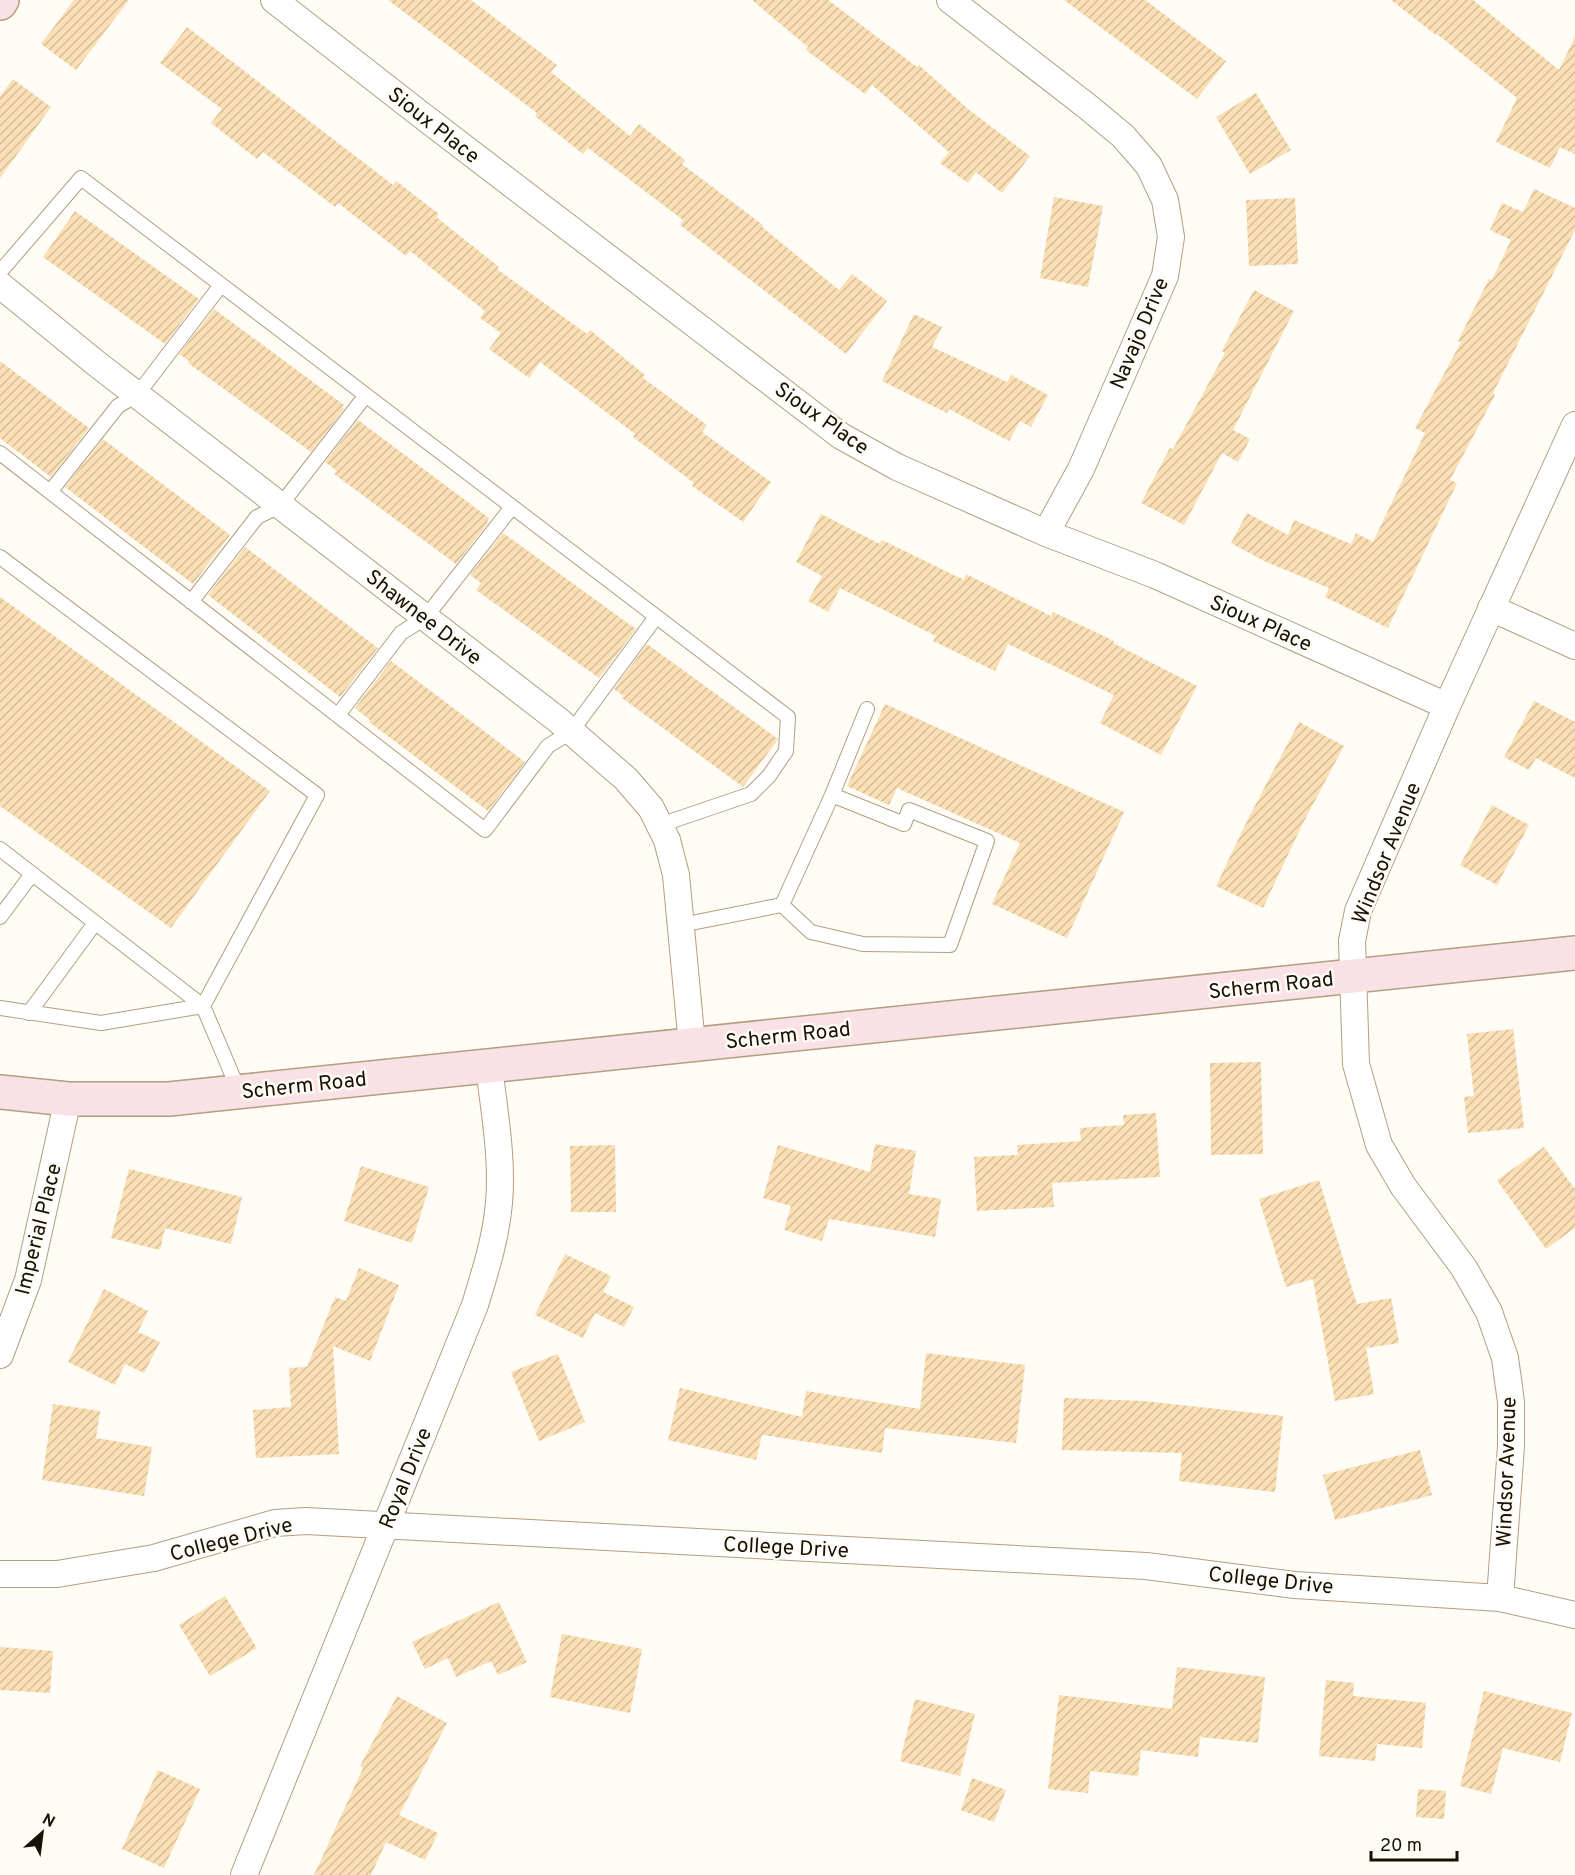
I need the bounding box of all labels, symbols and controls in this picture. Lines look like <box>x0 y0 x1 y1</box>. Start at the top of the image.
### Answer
street label: Sioux Place <box>382 82 485 171</box>
street label: Navajo Drive <box>1105 274 1176 394</box>
street label: Sioux Place <box>769 377 874 462</box>
street label: Shawnee Drive <box>360 564 487 672</box>
street label: Sioux Place <box>1205 590 1316 659</box>
street label: Windsor Avenue <box>1347 779 1428 928</box>
street label: Scherm Road <box>1207 966 1335 1006</box>
street label: Scherm Road <box>724 1016 852 1056</box>
street label: Scherm Road <box>240 1066 368 1106</box>
street label: Imperial Place <box>10 1161 69 1298</box>
street label: Windsor Avenue <box>1491 1396 1524 1548</box>
street label: Royal Drive <box>374 1424 439 1533</box>
street label: College Drive <box>167 1512 296 1569</box>
street label: College Drive <box>722 1532 849 1565</box>
street label: College Drive <box>1207 1561 1335 1601</box>
north arrow <box>12 1803 72 1863</box>
text: N <box>38 1810 58 1833</box>
scale bar <box>1371 1824 1456 1862</box>
text: 20 m <box>1380 1835 1422 1858</box>

